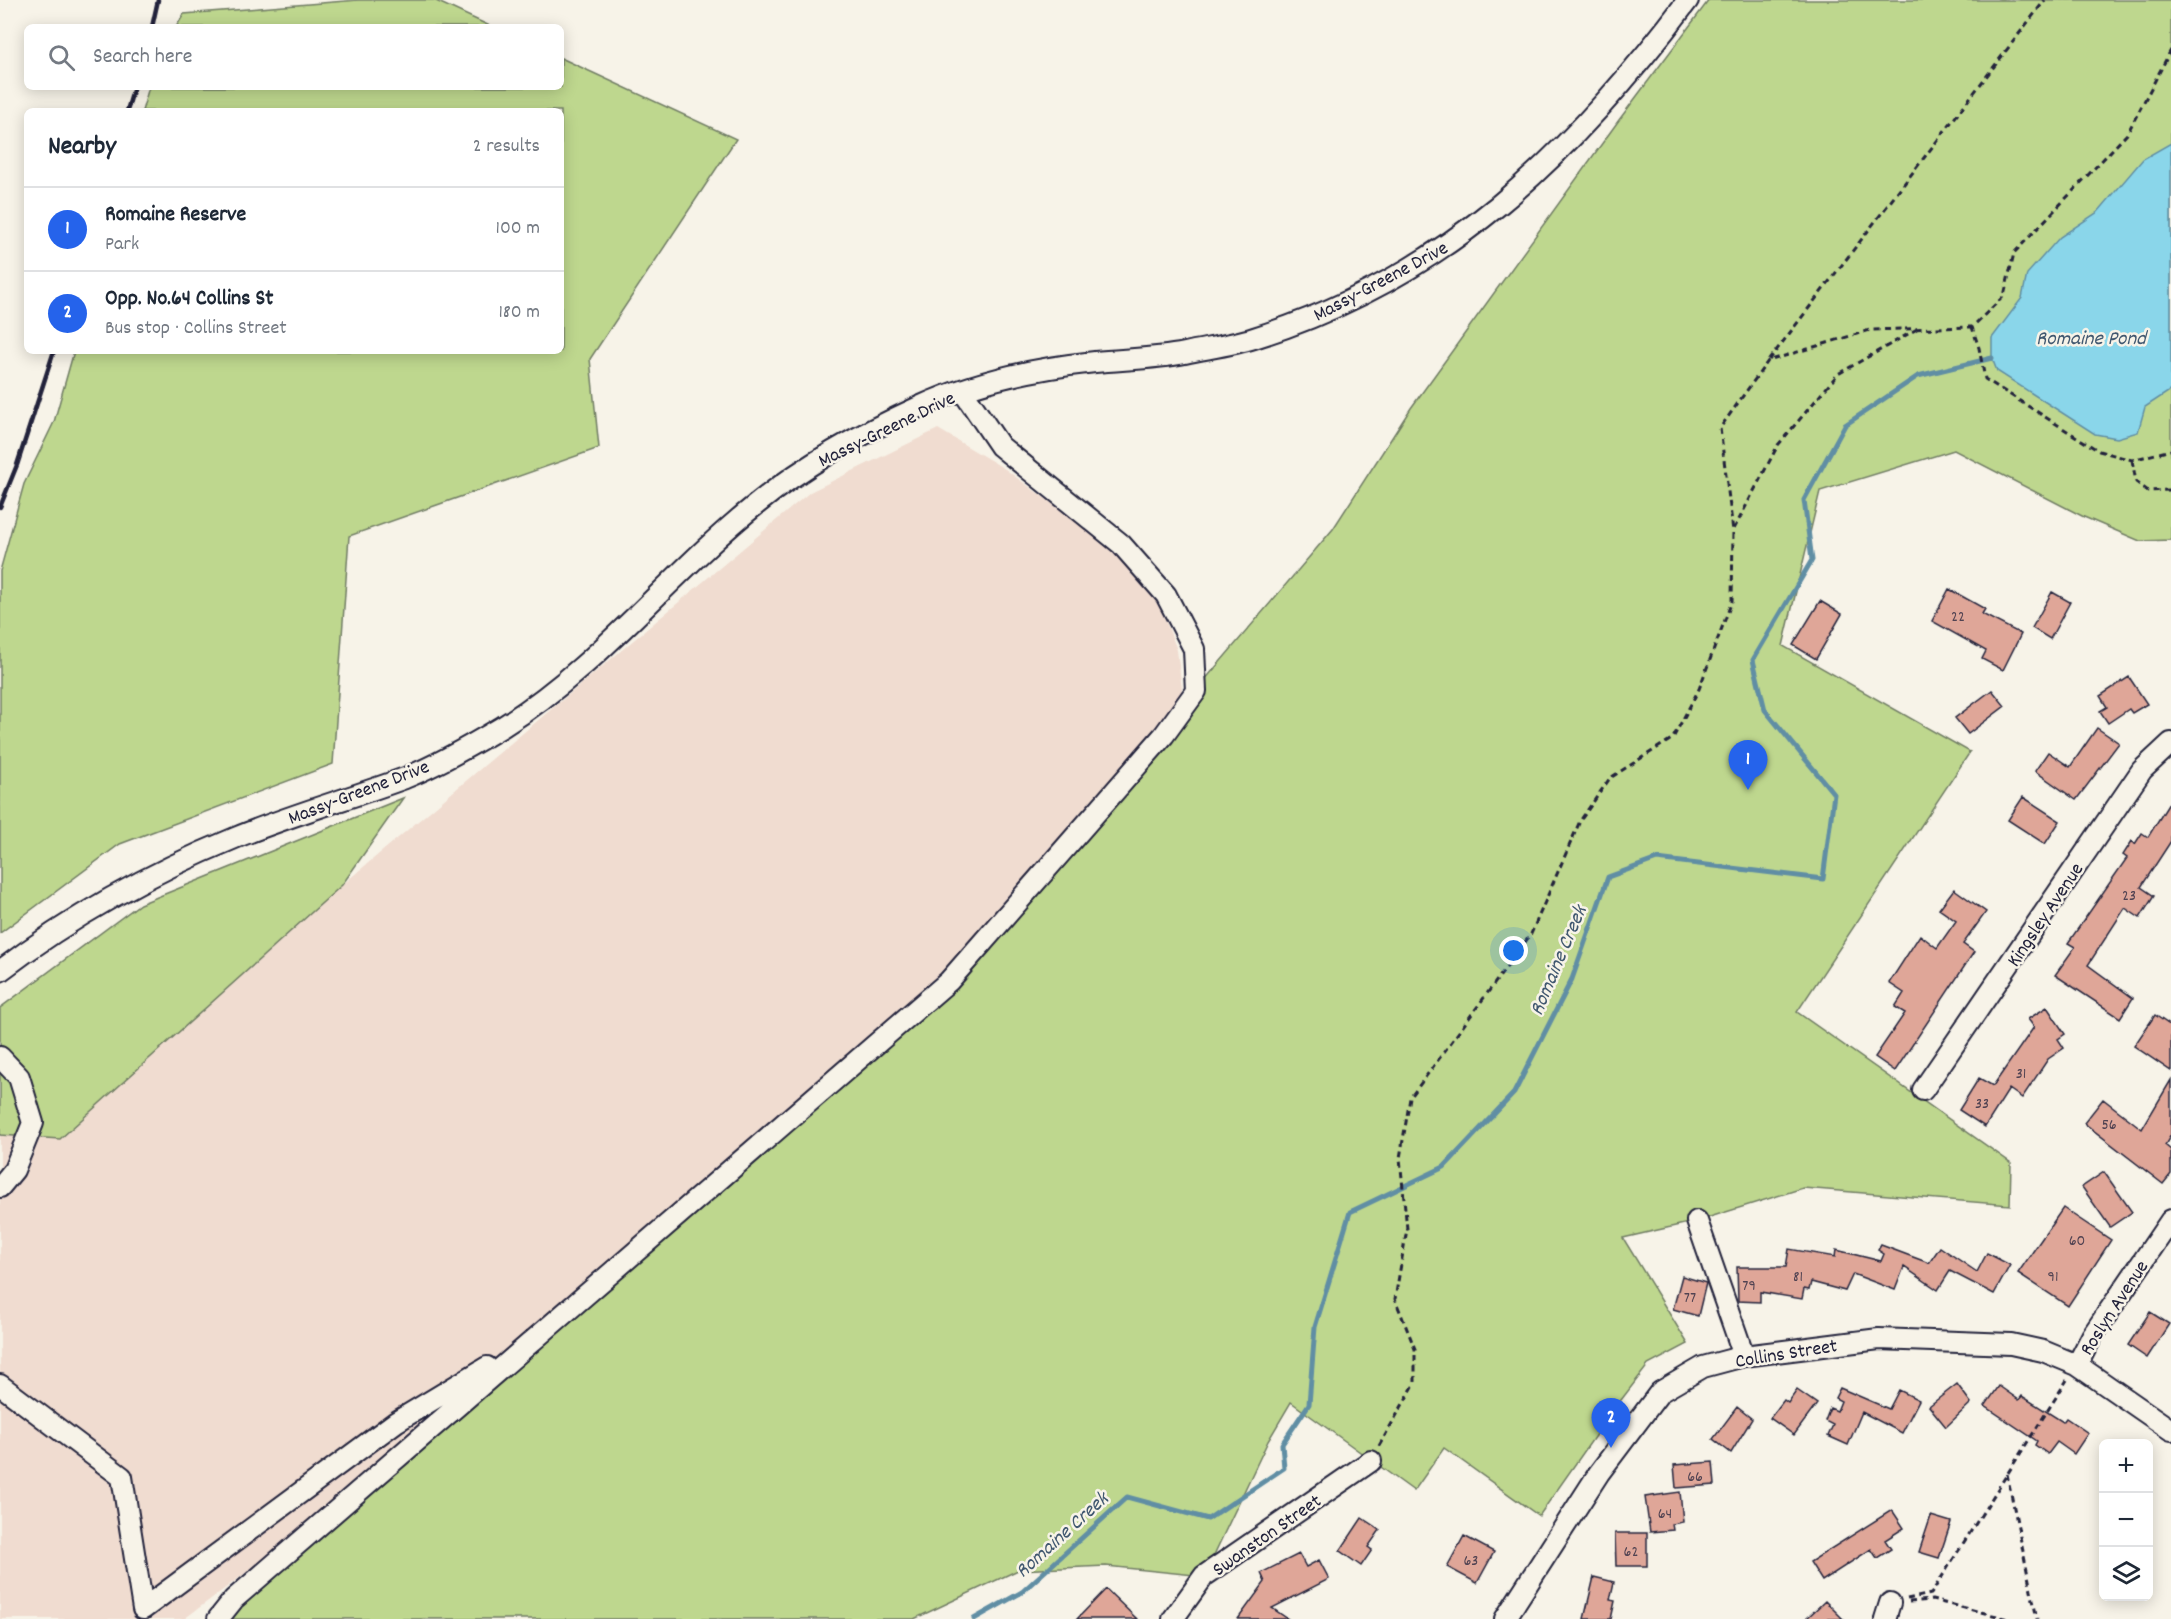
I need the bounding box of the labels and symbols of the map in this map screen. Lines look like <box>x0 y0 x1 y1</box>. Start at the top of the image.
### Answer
street label: Massy-Greene Drive <box>1309 235 1454 330</box>
water label: Romaine Pond <box>2036 325 2149 355</box>
street label: Massy-Greene Drive <box>814 385 961 476</box>
house number: 22 <box>1951 606 1965 629</box>
pin: 1 <box>1728 740 1768 790</box>
street label: Massy-Greene Drive <box>284 754 434 834</box>
street label: Kingsley Avenue <box>2001 858 2092 973</box>
house number: 23 <box>2122 885 2136 908</box>
water label: Romaine Creek <box>1523 899 1597 1021</box>
your location <box>1499 936 1528 965</box>
house number: 31 <box>2016 1063 2026 1086</box>
house number: 33 <box>1975 1093 1989 1116</box>
house number: 56 <box>2101 1114 2117 1137</box>
house number: 60 <box>2069 1230 2085 1253</box>
street label: Roslyn Avenue <box>2074 1255 2157 1362</box>
house number: 81 <box>1793 1266 1803 1289</box>
house number: 91 <box>2048 1266 2058 1289</box>
house number: 79 <box>1742 1275 1756 1298</box>
house number: 77 <box>1684 1287 1696 1310</box>
street label: Collins Street <box>1734 1333 1839 1377</box>
pin: 2 <box>1592 1398 1630 1448</box>
house number: 66 <box>1687 1466 1703 1489</box>
water label: Romaine Creek <box>1010 1484 1118 1586</box>
street label: Swanston Street <box>1207 1488 1328 1584</box>
house number: 64 <box>1658 1503 1672 1526</box>
house number: 62 <box>1624 1541 1638 1564</box>
house number: 63 <box>1464 1550 1478 1573</box>

